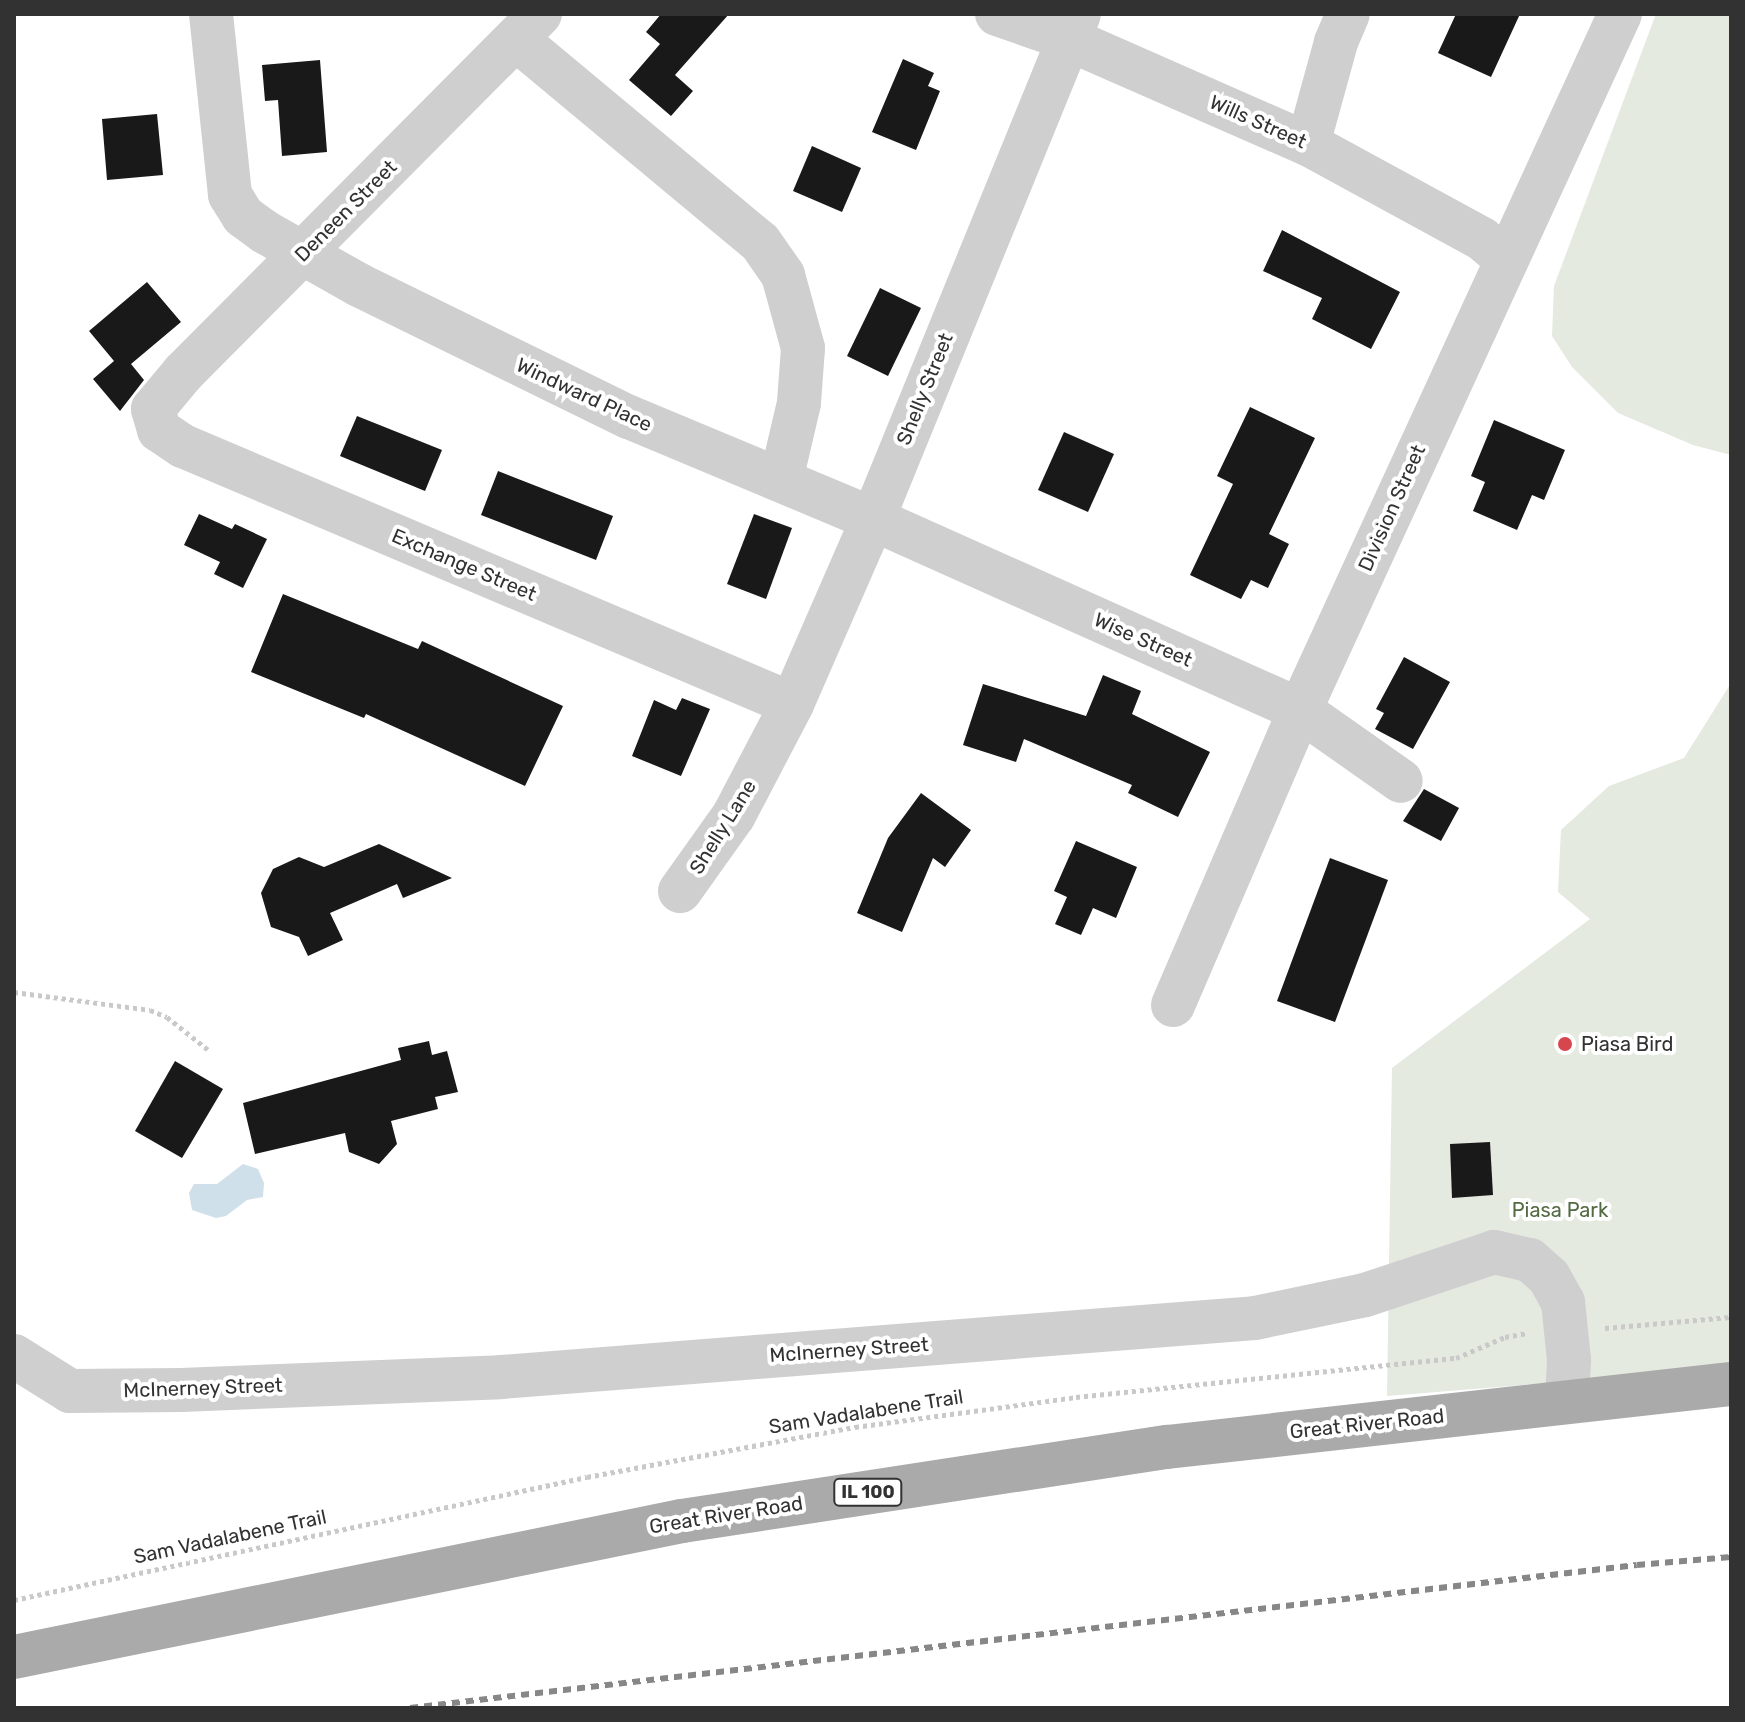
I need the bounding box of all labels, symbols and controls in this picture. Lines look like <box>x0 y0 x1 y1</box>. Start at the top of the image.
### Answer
street label: Wills Street <box>1206 90 1310 154</box>
street label: Deneen Street <box>290 155 402 267</box>
street label: Shelly Street <box>892 329 958 449</box>
street label: Windward Place <box>512 353 656 437</box>
street label: Division Street <box>1353 441 1431 575</box>
street label: Exchange Street <box>388 524 540 606</box>
street label: Wise Street <box>1090 608 1196 672</box>
street label: Shelly Lane <box>684 775 762 879</box>
place label: Piasa Bird <box>1581 1032 1673 1056</box>
marker: Piasa Bird <box>1556 1035 1574 1053</box>
park label: Piasa Park <box>1512 1198 1608 1222</box>
street label: McInerney Street <box>768 1332 930 1368</box>
street label: McInerney Street <box>123 1373 283 1403</box>
street label: Sam Vadalabene Trail <box>767 1385 965 1439</box>
street label: Great River Road <box>1288 1404 1446 1444</box>
road number: IL 100 <box>832 1478 904 1506</box>
street label: Great River Road <box>647 1491 805 1539</box>
street label: Sam Vadalabene Trail <box>131 1505 329 1569</box>

